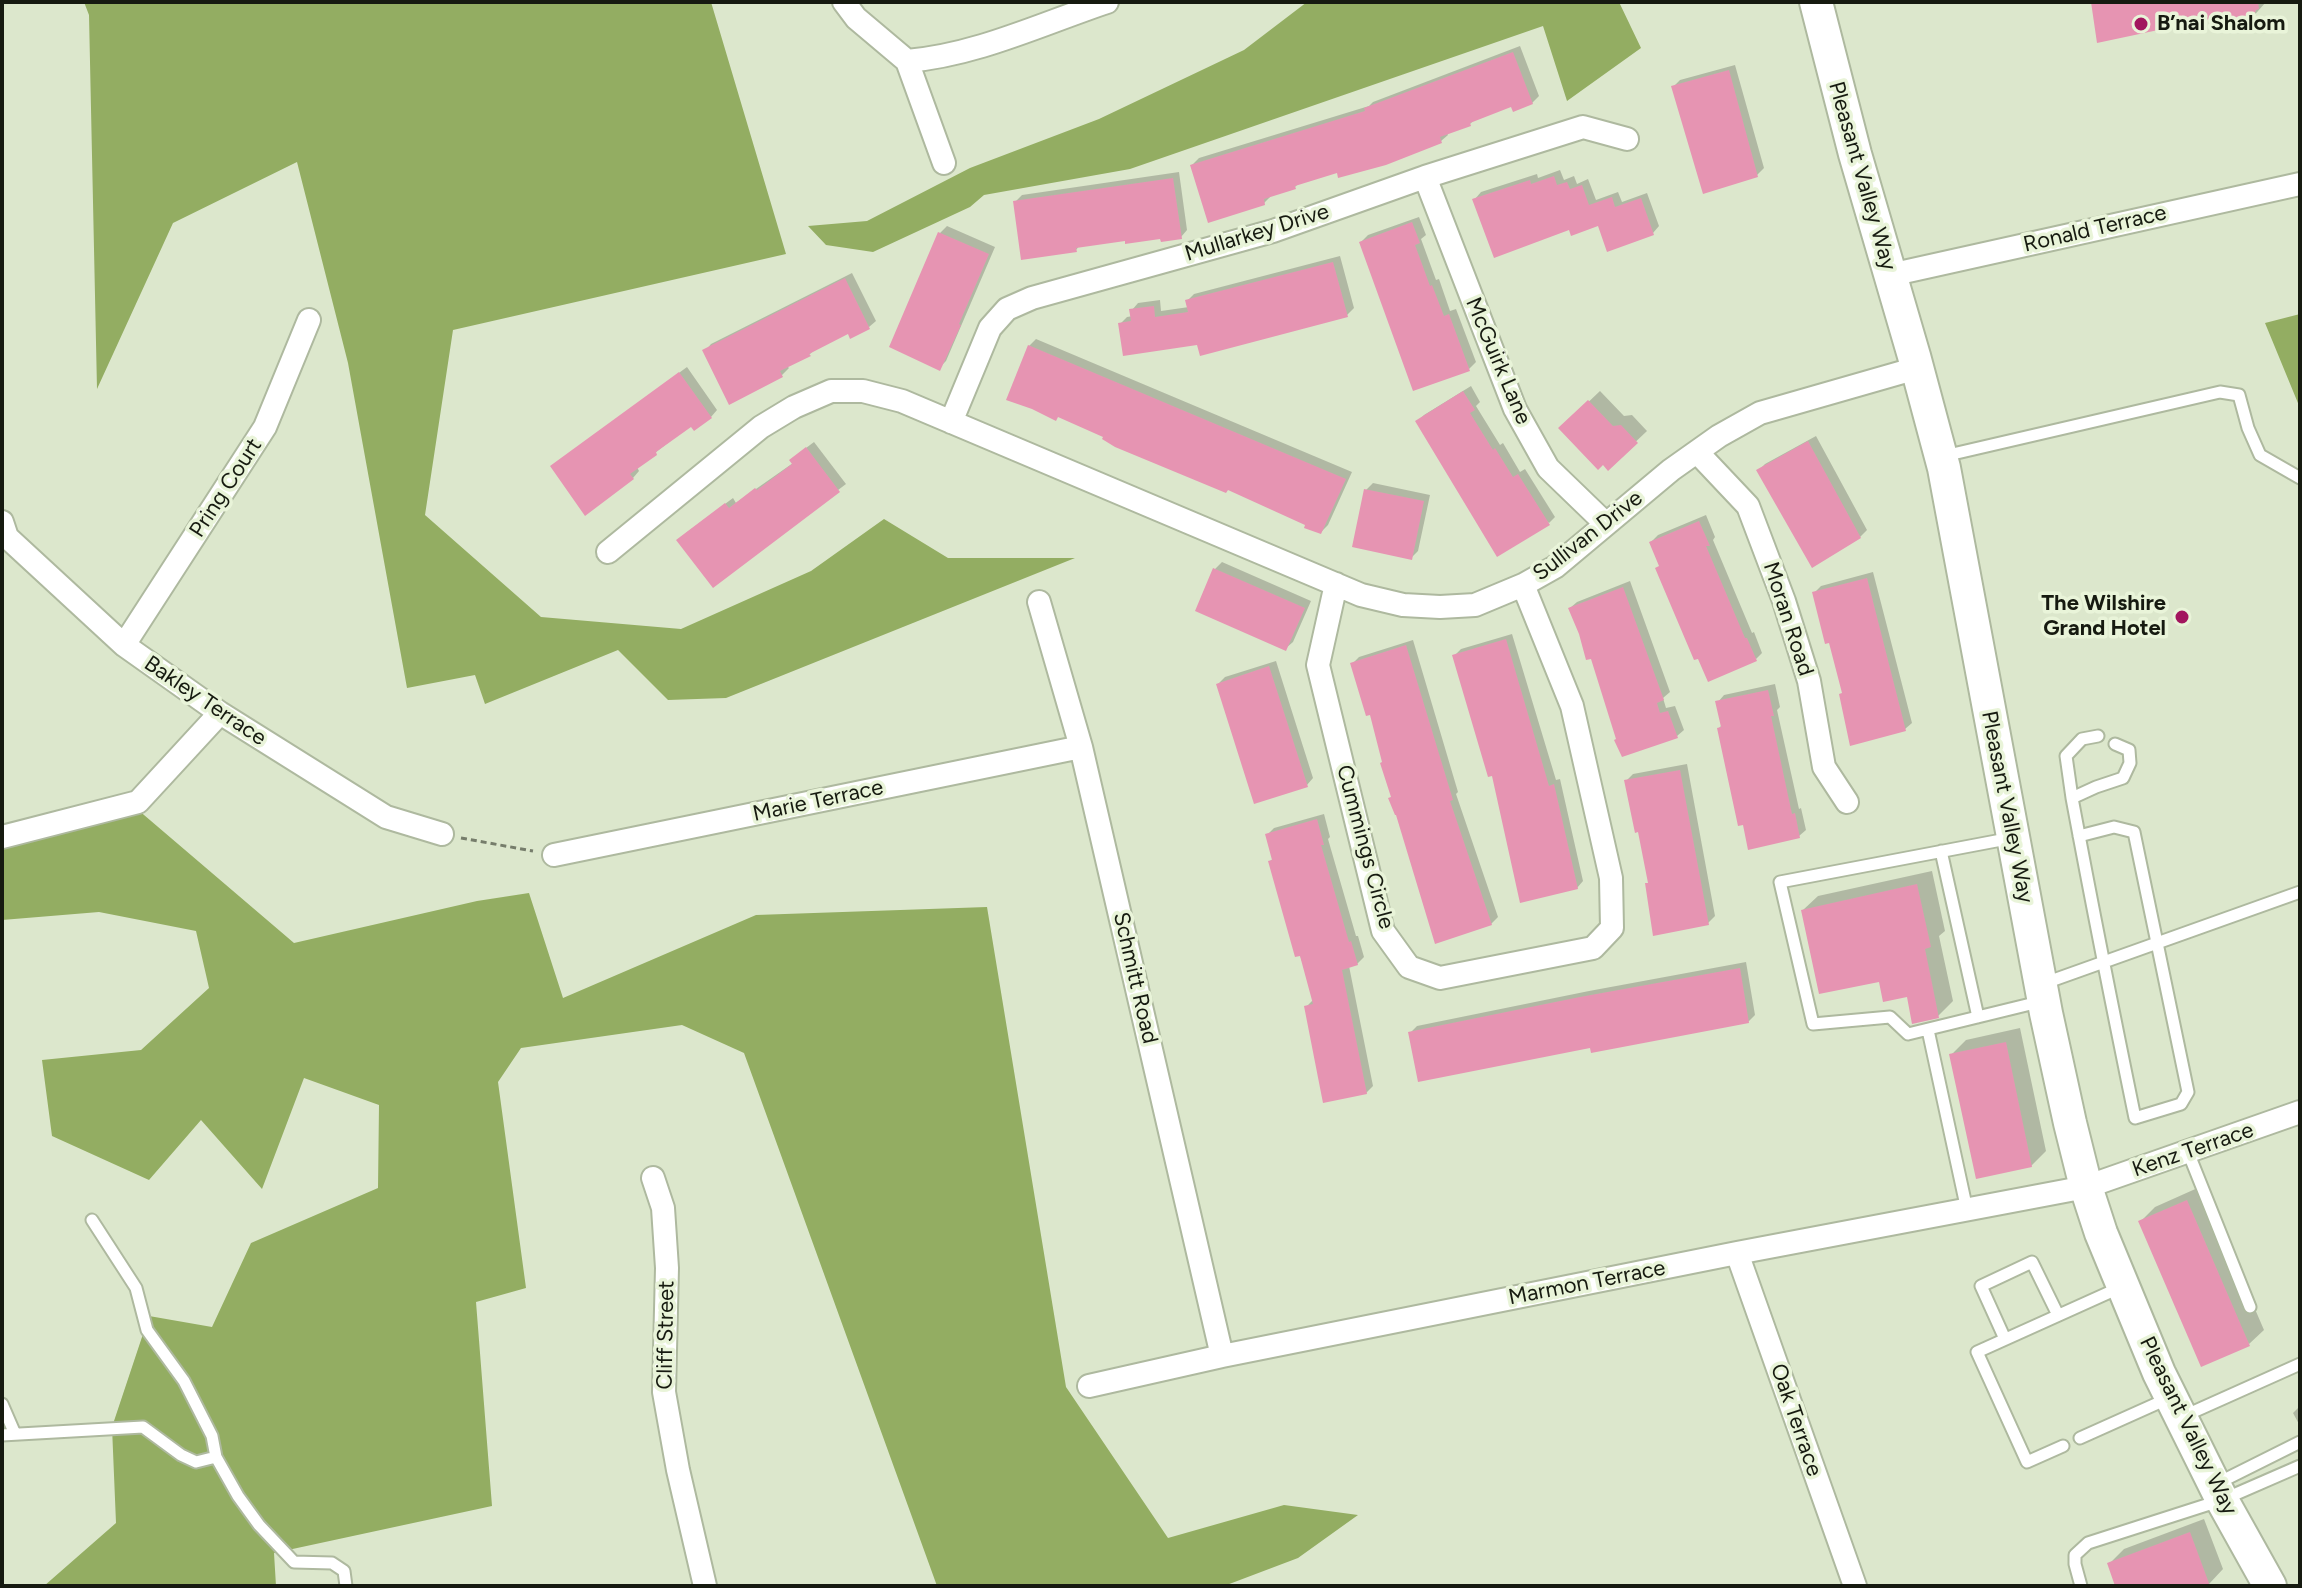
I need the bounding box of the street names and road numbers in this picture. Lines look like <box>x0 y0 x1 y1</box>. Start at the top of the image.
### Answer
street label: Pleasant Valley Way <box>1822 79 1902 273</box>
street label: Mullarkey Drive <box>1182 199 1332 267</box>
street label: Ronald Terrace <box>2021 200 2169 258</box>
street label: McGuirk Lane <box>1459 294 1537 428</box>
street label: Pring Court <box>184 434 268 542</box>
street label: Sullivan Drive <box>1528 485 1648 587</box>
street label: Moran Road <box>1757 559 1819 679</box>
street label: Bakley Terrace <box>139 650 271 752</box>
street label: Pleasant Valley Way <box>1975 709 2039 905</box>
street label: Cummings Circle <box>1330 762 1400 932</box>
street label: Marie Terrace <box>750 774 886 828</box>
street label: Schmitt Road <box>1107 910 1163 1046</box>
street label: Kenz Terrace <box>2129 1117 2257 1183</box>
street label: Marmon Terrace <box>1506 1255 1668 1311</box>
street label: Cliff Street <box>652 1280 680 1390</box>
street label: Pleasant Valley Way <box>2133 1333 2243 1519</box>
street label: Oak Terrace <box>1764 1360 1828 1480</box>

